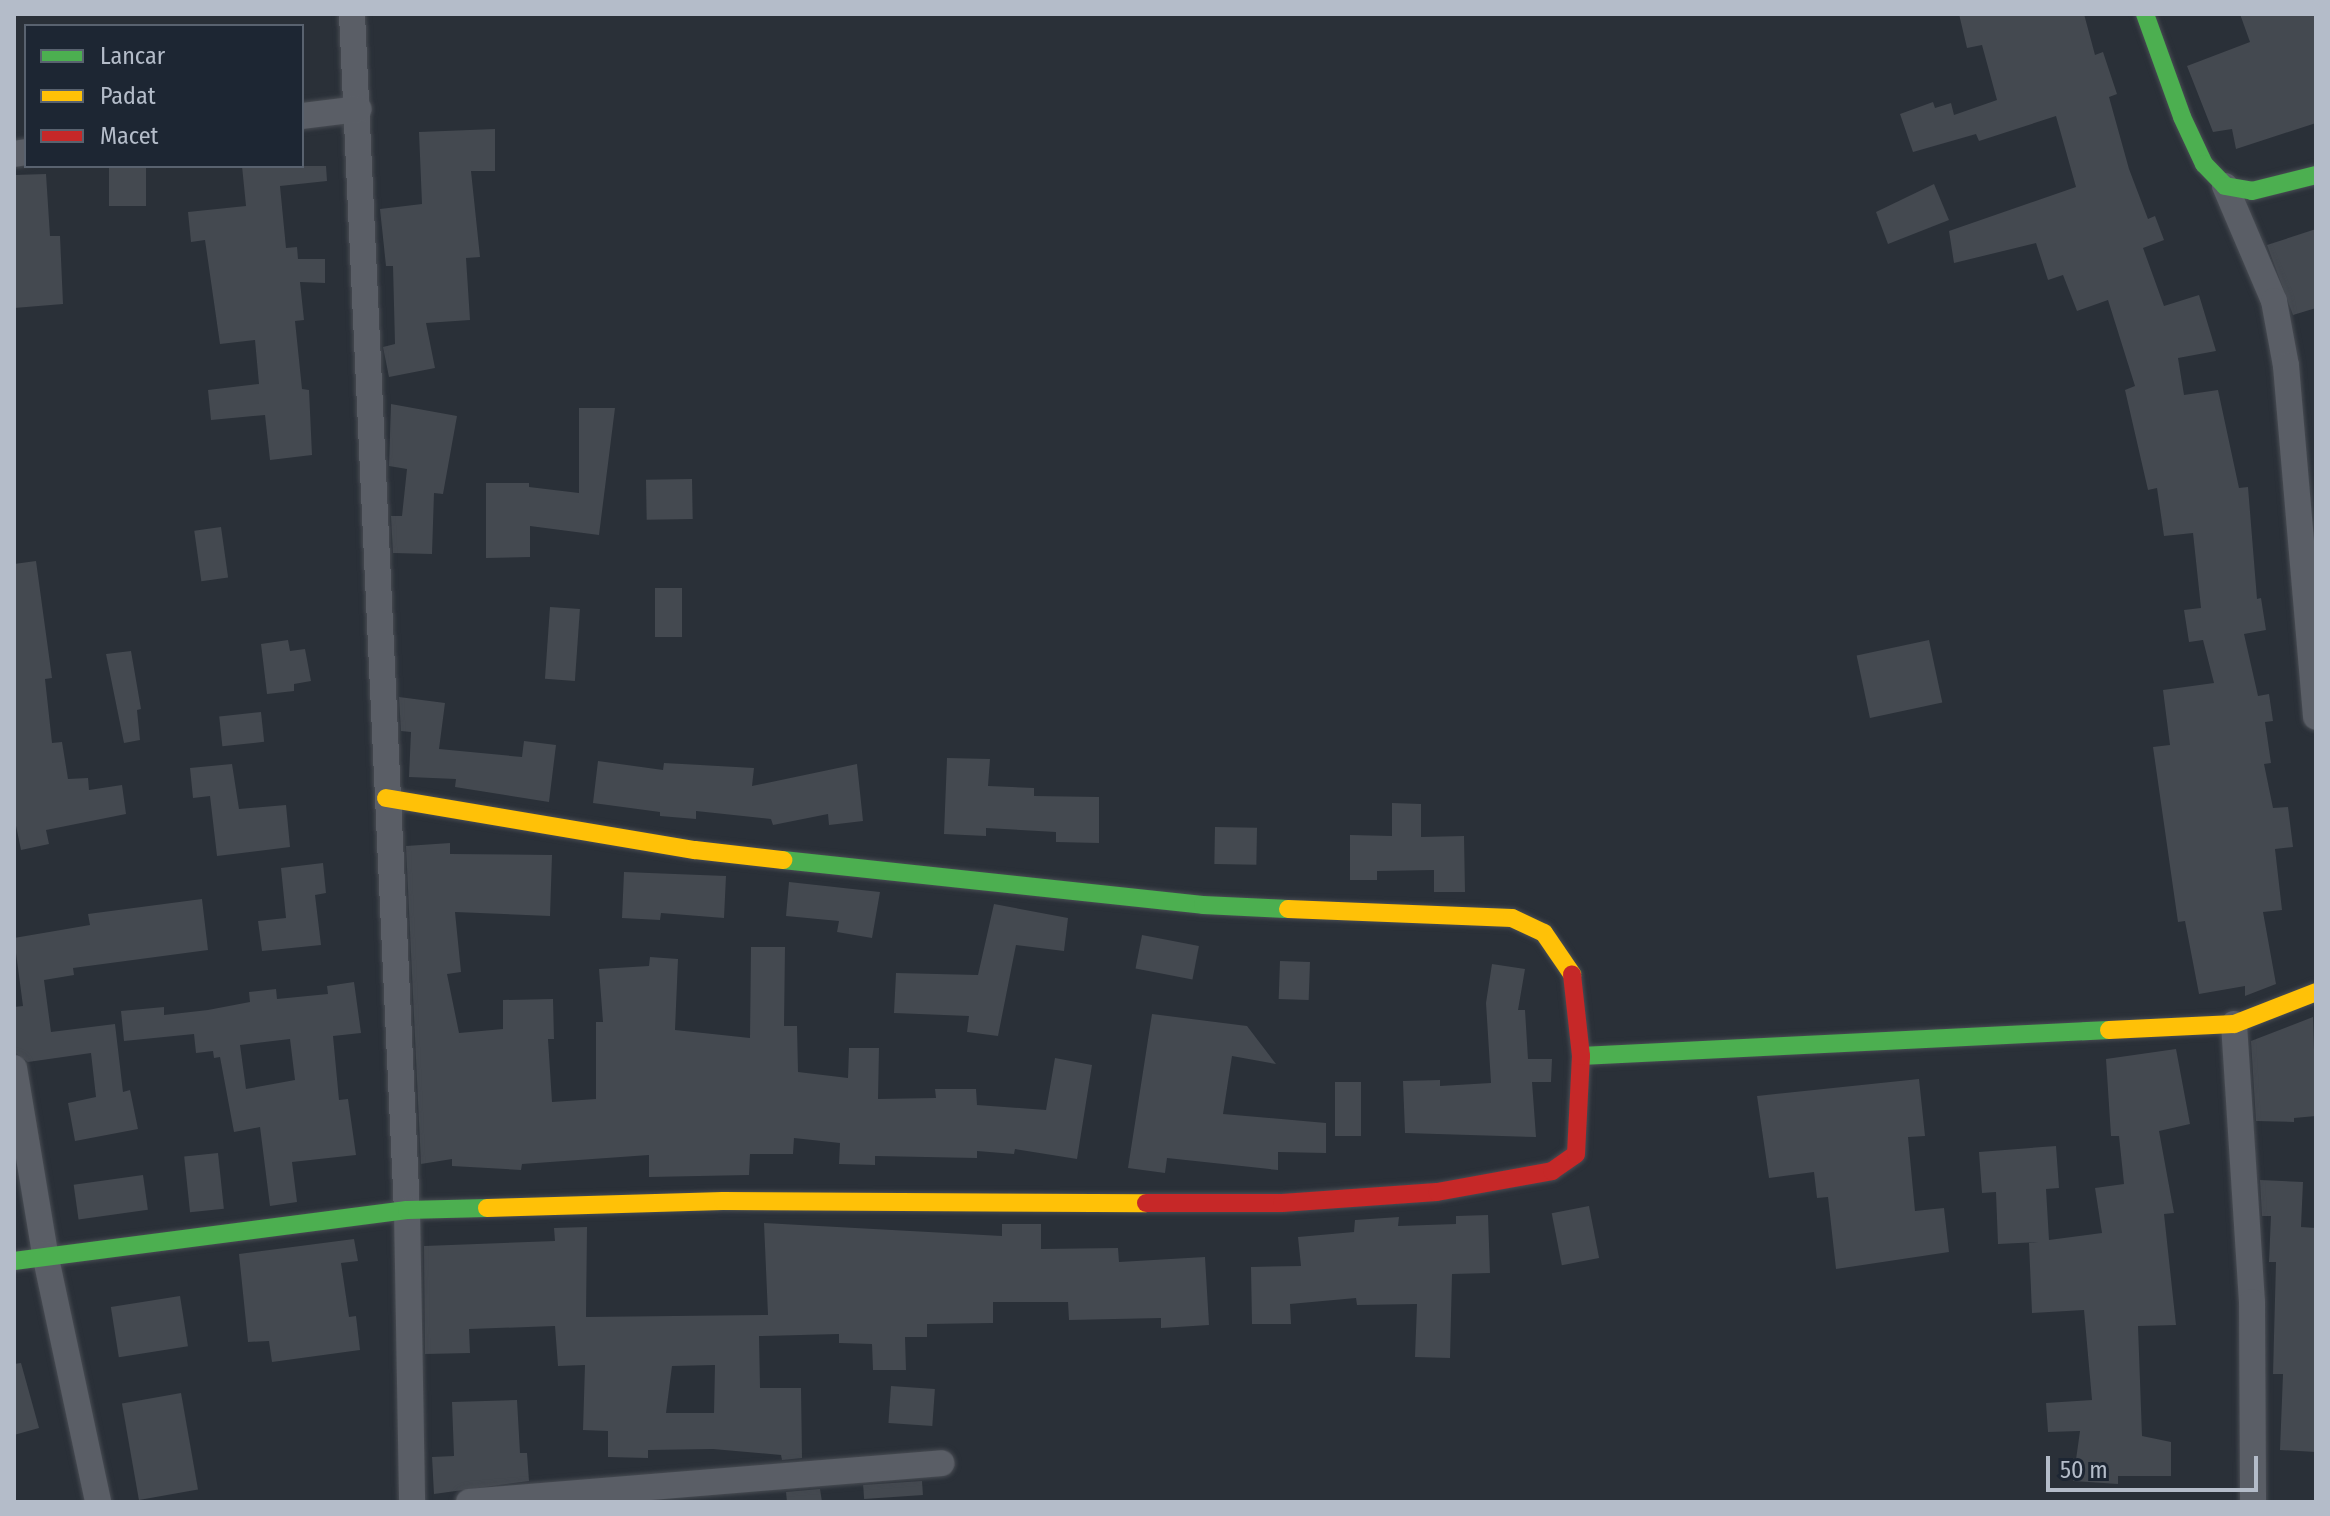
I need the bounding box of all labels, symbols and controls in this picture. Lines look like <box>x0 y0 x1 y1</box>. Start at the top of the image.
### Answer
legend <box>24 24 304 168</box>
text: Lancar <box>100 42 165 70</box>
text: Padat <box>100 82 156 110</box>
text: Macet <box>100 122 158 150</box>
scale bar <box>2050 1440 2262 1490</box>
text: 50 m <box>2060 1456 2108 1484</box>

